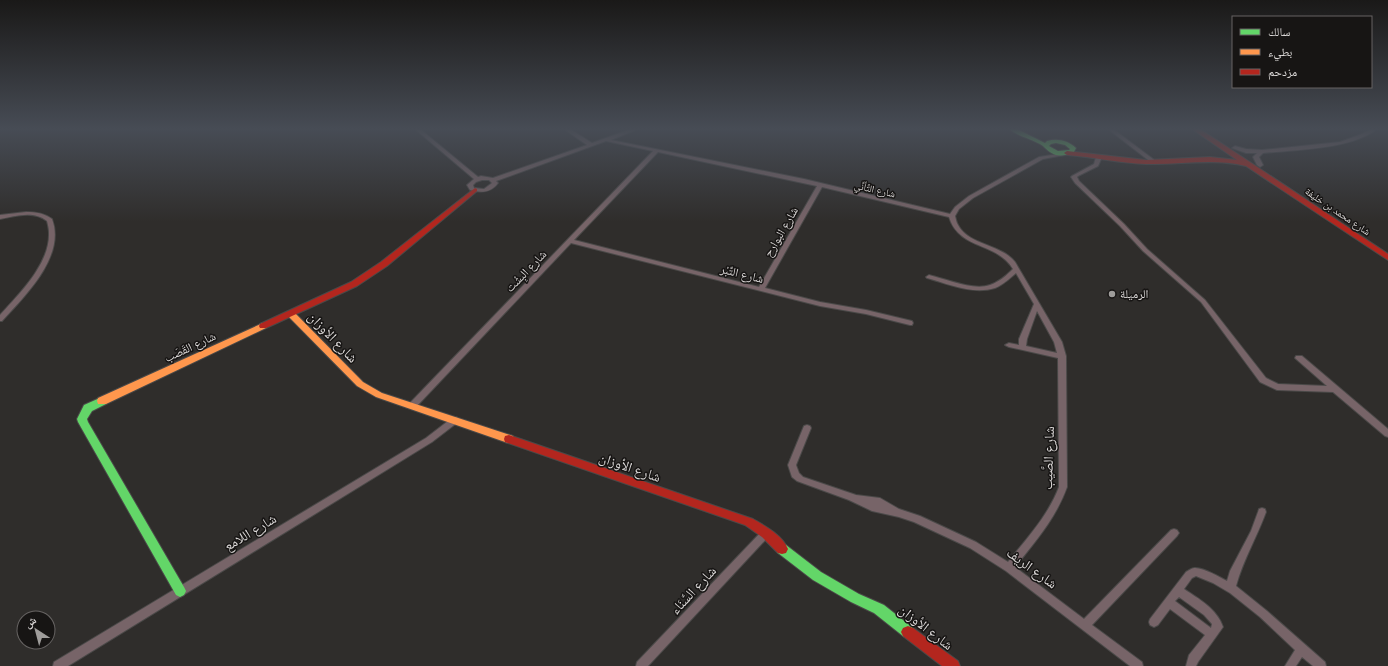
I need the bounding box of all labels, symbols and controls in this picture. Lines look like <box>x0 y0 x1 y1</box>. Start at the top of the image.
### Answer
legend <box>1232 16 1372 88</box>
text: سالك <box>1268 25 1290 39</box>
text: بطيء <box>1268 45 1292 62</box>
text: مزدحم <box>1268 65 1297 80</box>
street label: شارع التَّأنِّي <box>853 179 897 202</box>
street label: شارع محمد بن خليفة <box>1302 186 1373 238</box>
street label: شارع البوارح <box>761 204 802 260</box>
street label: شارع البِشْت <box>503 247 550 296</box>
street label: شارع التِّبْر <box>718 262 765 287</box>
place label: الرميلة <box>1120 287 1149 301</box>
marker: الرميلة <box>1107 289 1117 299</box>
street label: شارع الأوزان <box>303 308 361 367</box>
street label: شارع القَصَب <box>162 329 218 366</box>
street label: شارع الصَّيب <box>1039 426 1059 490</box>
street label: شارع الأوزان <box>596 449 663 487</box>
street label: شارع اللامع <box>221 510 280 556</box>
street label: شارع الريف <box>1002 544 1060 593</box>
street label: شارع السَّنَاء <box>667 563 721 619</box>
street label: شارع الأوزان <box>894 601 956 655</box>
north arrow <box>16 610 56 650</box>
text: ش <box>22 613 40 632</box>

